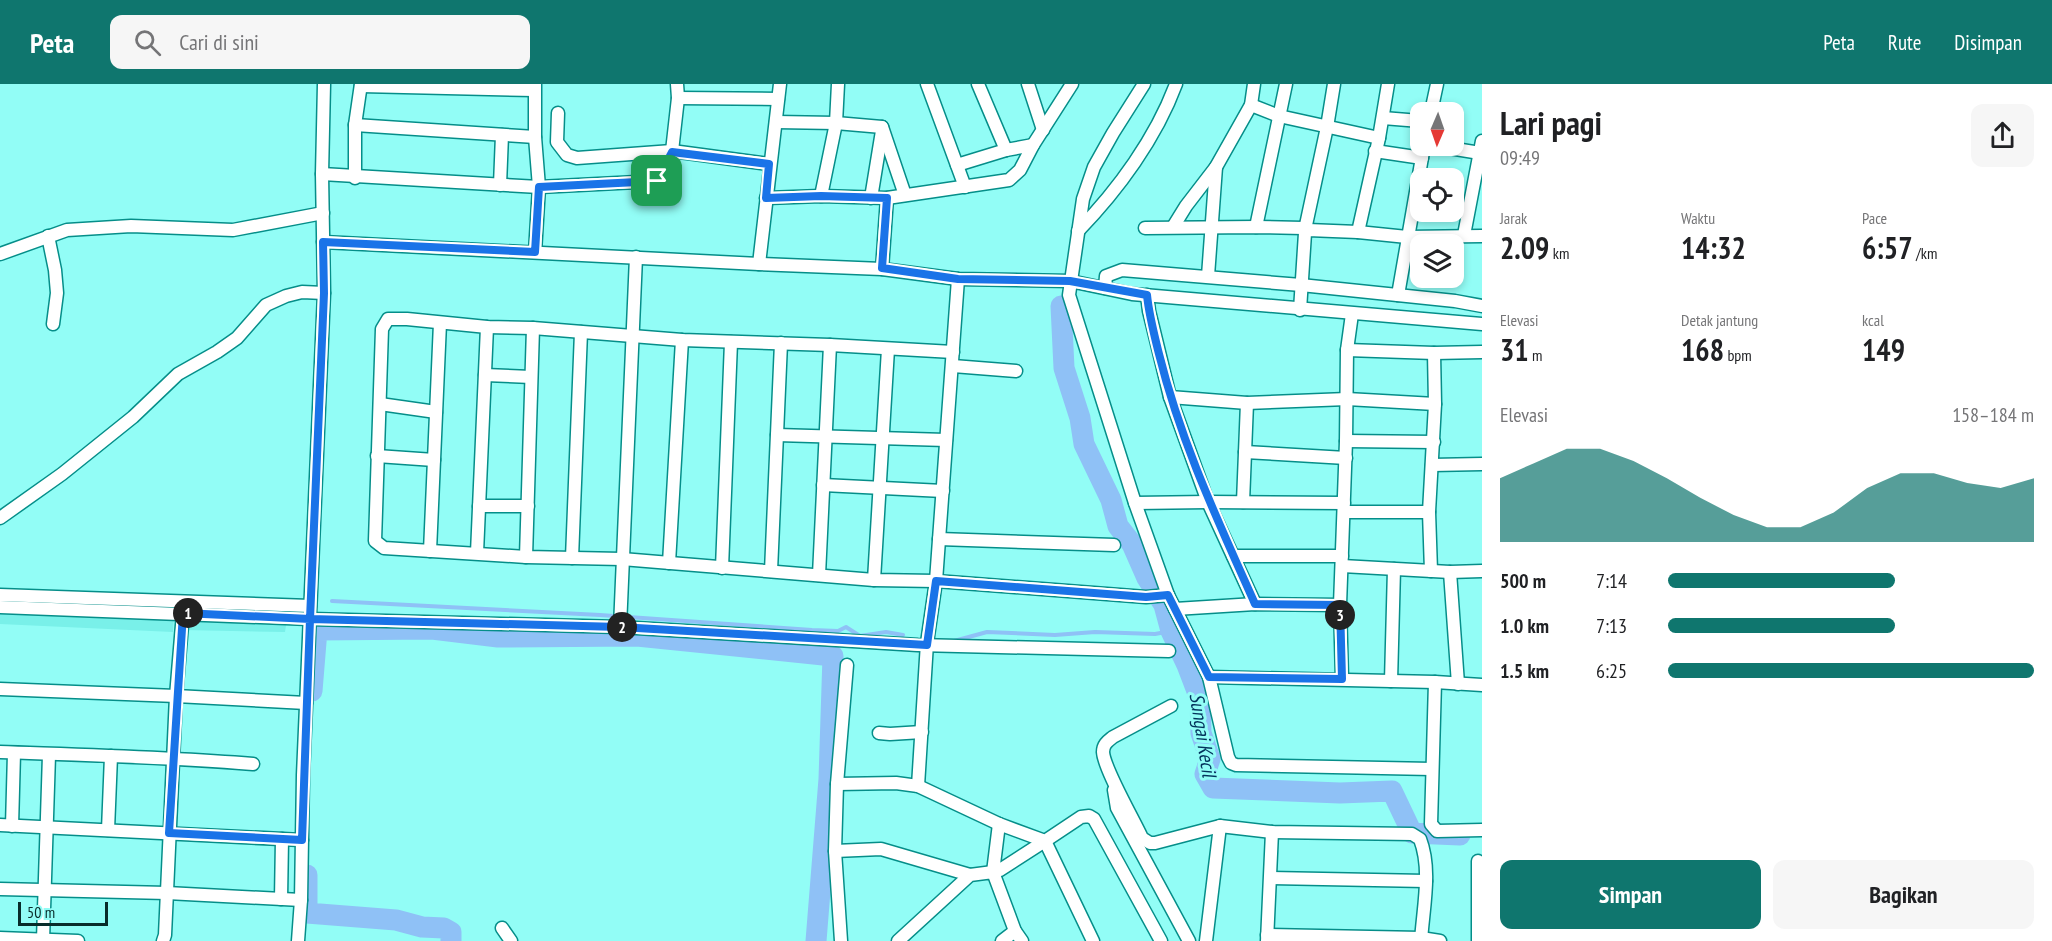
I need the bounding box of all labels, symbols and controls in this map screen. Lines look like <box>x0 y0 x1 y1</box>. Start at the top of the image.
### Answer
search box <box>110 15 530 69</box>
text: Peta <box>30 24 74 61</box>
icon: search <box>131 26 164 59</box>
text: Cari di sini <box>179 28 259 56</box>
text: Peta <box>1823 29 1855 56</box>
text: Rute <box>1888 29 1921 56</box>
text: Disimpan <box>1954 29 2022 56</box>
text: Lari pagi <box>1500 101 1602 144</box>
north arrow <box>1410 102 1464 156</box>
map controls <box>1410 102 1464 288</box>
button: share <box>1971 104 2034 167</box>
text: 09:49 <box>1500 145 1540 171</box>
pin <box>631 155 682 206</box>
icon: arrive <box>640 164 673 197</box>
button: locate <box>1410 168 1464 222</box>
text: Jarak <box>1500 208 1527 228</box>
text: Waktu <box>1681 208 1715 228</box>
text: Pace <box>1862 208 1887 228</box>
text: 2.09 <box>1500 228 1549 267</box>
text: 14:32 <box>1681 228 1746 267</box>
text: 6:57 <box>1862 228 1913 267</box>
button: layers <box>1410 234 1464 288</box>
text: km <box>1549 243 1569 263</box>
text: /km <box>1913 243 1937 263</box>
text: Elevasi <box>1500 310 1538 330</box>
text: Detak jantung <box>1681 310 1758 330</box>
text: kcal <box>1862 310 1884 330</box>
text: 31 <box>1500 330 1529 369</box>
text: 168 <box>1681 330 1724 369</box>
text: 149 <box>1862 330 1905 369</box>
text: m <box>1529 345 1543 365</box>
text: bpm <box>1724 345 1752 365</box>
text: Elevasi <box>1500 402 1548 428</box>
text: 158–184 m <box>1952 402 2034 428</box>
text: 500 m <box>1500 568 1546 594</box>
text: 7:14 <box>1596 568 1627 594</box>
pin: 1 <box>173 598 203 628</box>
pin: 3 <box>1325 600 1355 630</box>
text: 1 <box>184 603 192 623</box>
text: 3 <box>1336 605 1344 625</box>
pin: 2 <box>607 612 637 642</box>
text: 1.0 km <box>1500 613 1549 639</box>
text: 7:13 <box>1596 613 1627 639</box>
text: 2 <box>618 617 626 637</box>
text: 1.5 km <box>1500 658 1549 684</box>
text: 6:25 <box>1596 658 1627 684</box>
water label: Sungai Kecil <box>1184 691 1223 781</box>
button: Simpan <box>1500 860 1761 929</box>
button: Bagikan <box>1773 860 2034 929</box>
scale bar <box>18 899 108 926</box>
text: 50 m <box>27 902 55 922</box>

